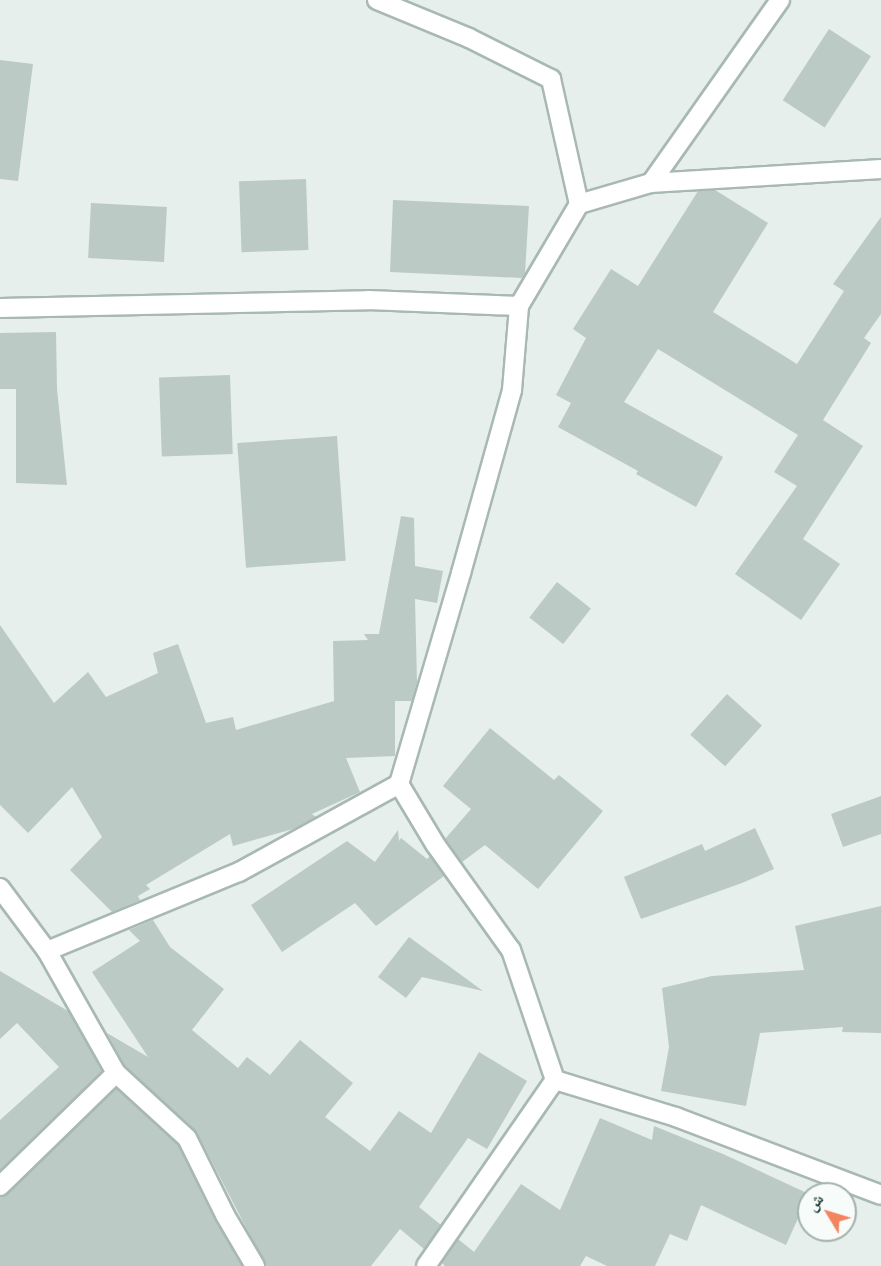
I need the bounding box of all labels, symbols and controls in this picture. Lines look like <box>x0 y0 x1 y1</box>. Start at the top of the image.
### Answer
north arrow <box>797 1182 857 1242</box>
text: ش <box>800 1189 828 1216</box>

